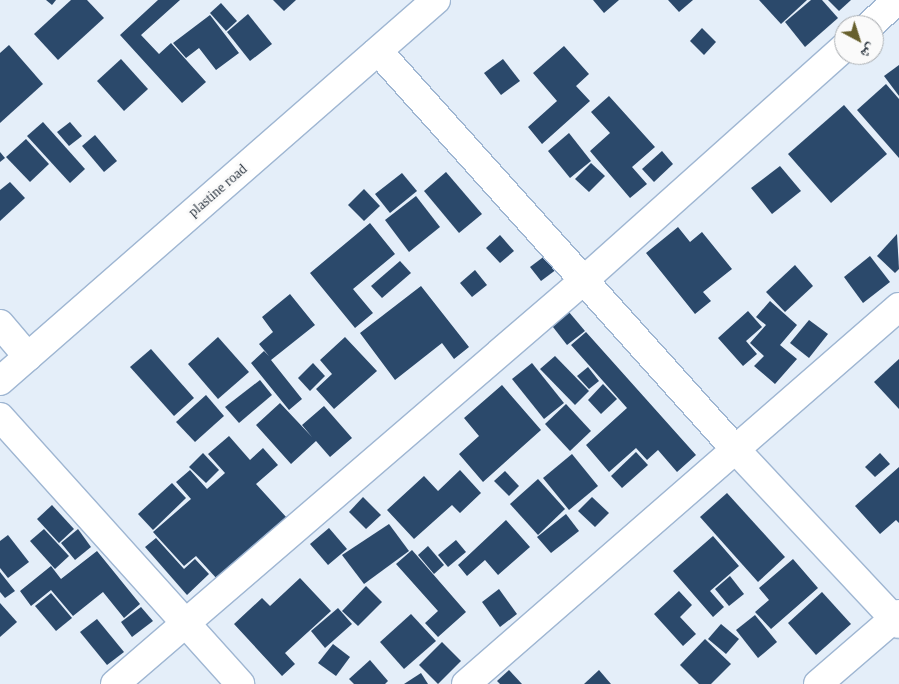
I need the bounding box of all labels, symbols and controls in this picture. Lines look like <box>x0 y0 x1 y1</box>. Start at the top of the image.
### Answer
north arrow <box>834 15 884 65</box>
text: ش <box>858 41 879 62</box>
street label: plastine road <box>185 161 251 221</box>

